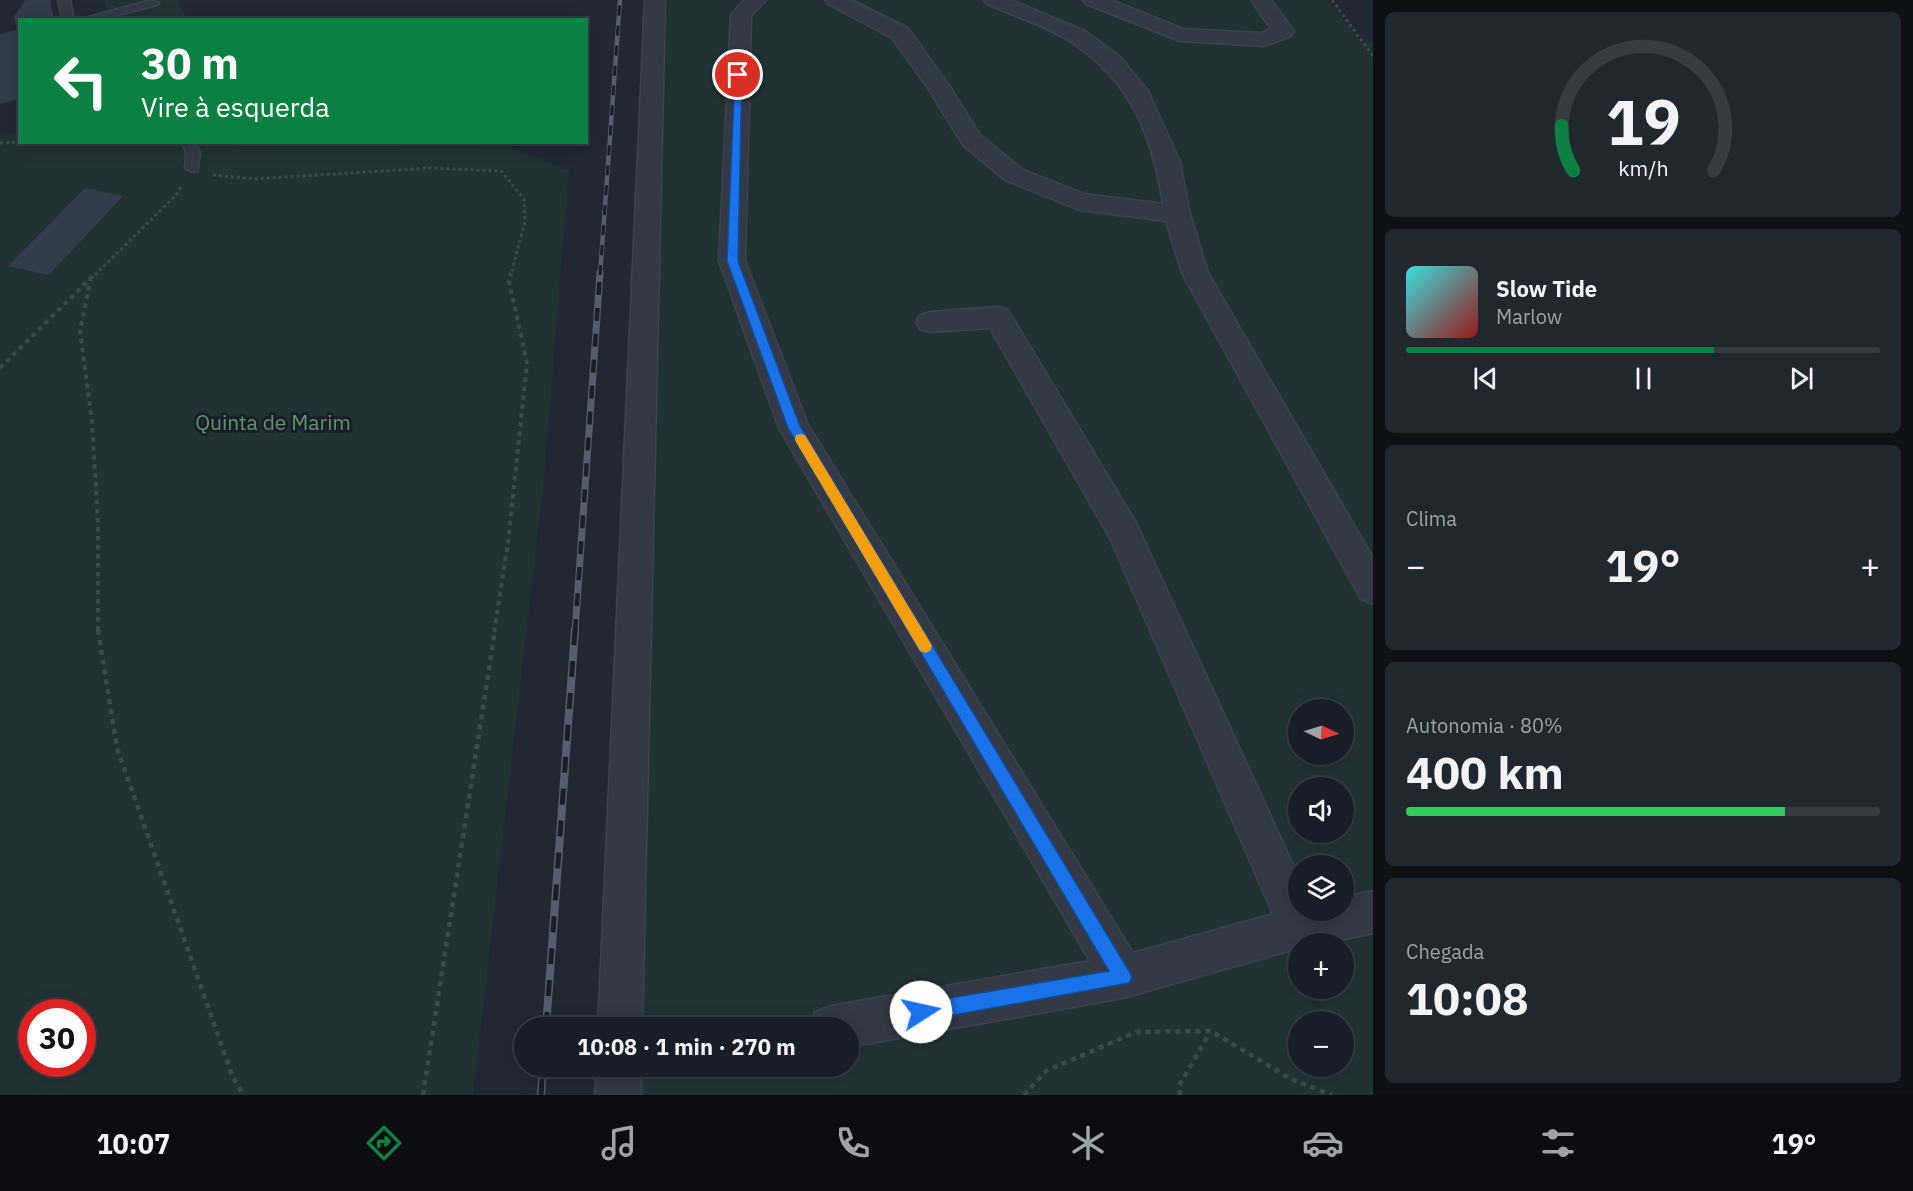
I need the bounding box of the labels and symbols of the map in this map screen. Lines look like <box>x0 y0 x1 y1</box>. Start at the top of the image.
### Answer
pin <box>712 49 763 100</box>
park label: Quinta de Marim <box>195 408 351 436</box>
north arrow <box>1288 699 1354 765</box>
position arrow <box>889 980 953 1044</box>
speed limit sign: 30 <box>18 999 96 1077</box>

